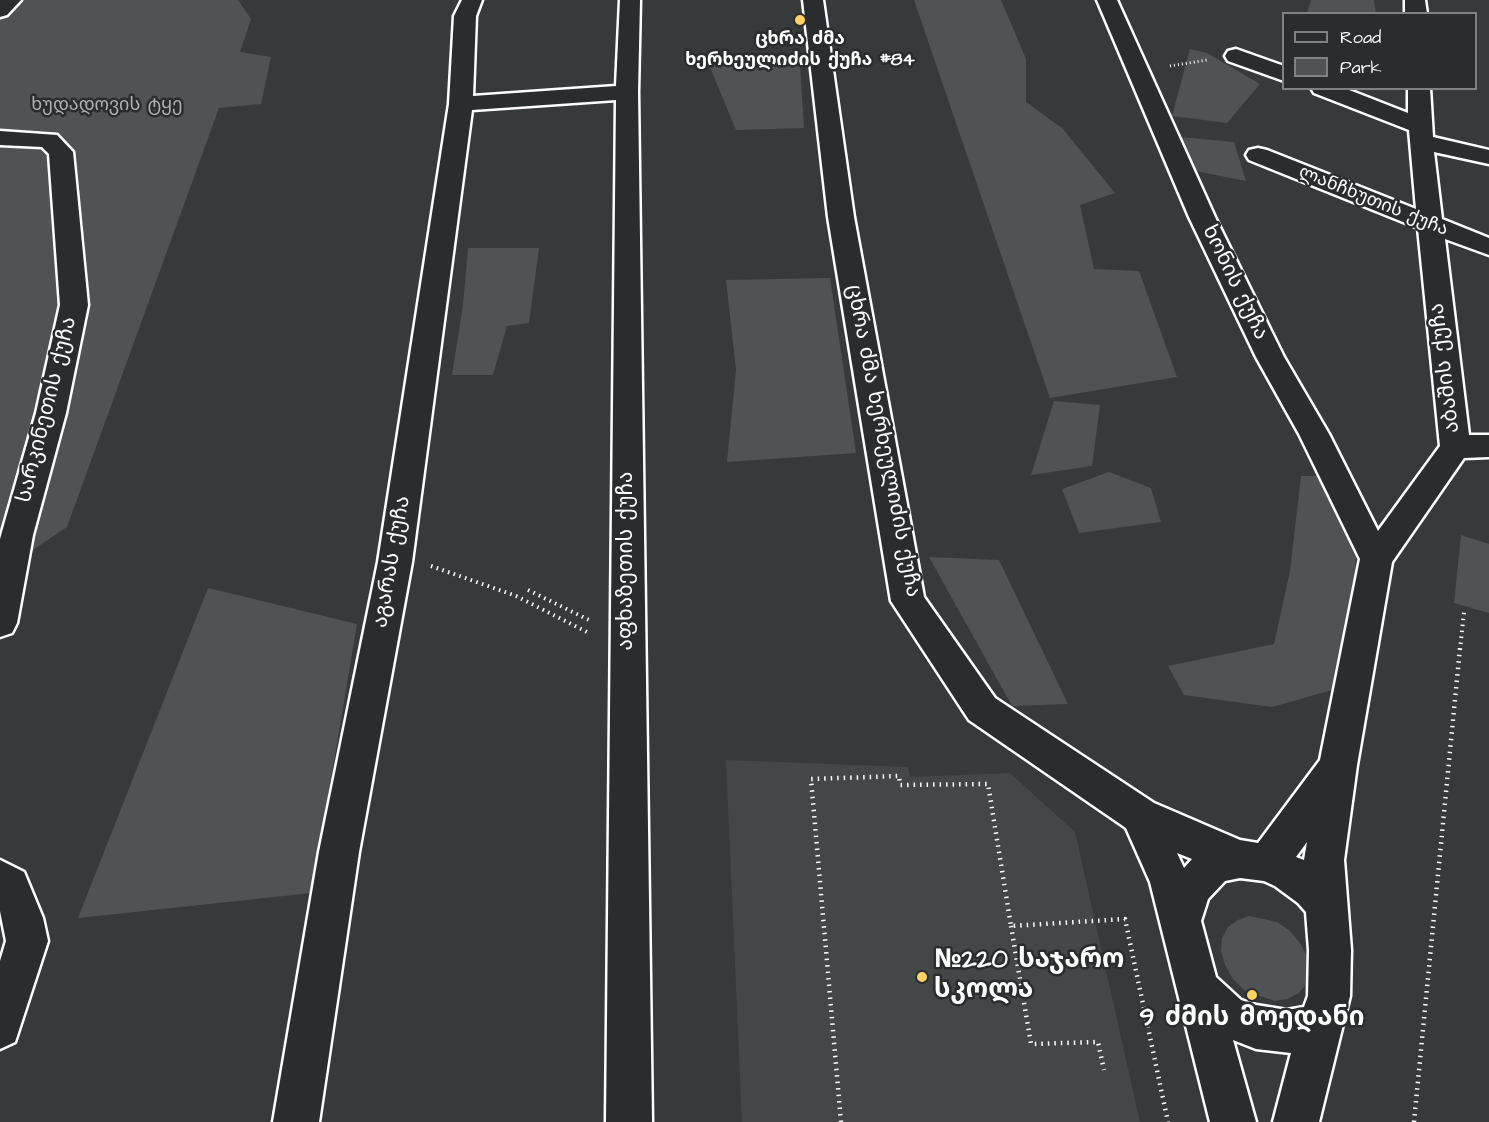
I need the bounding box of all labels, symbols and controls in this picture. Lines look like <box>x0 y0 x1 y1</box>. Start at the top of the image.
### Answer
legend <box>1282 12 1477 90</box>
marker: ცხრა ძმა ხერხეულიძის ქუჩა #84 <box>793 13 807 27</box>
text: Road <box>1340 25 1381 50</box>
place label: ცხრა ძმა ხერხეულიძის ქუჩა #84 <box>685 29 915 72</box>
text: Park <box>1340 55 1382 80</box>
park label: ხუდადოვის ტყე <box>31 95 183 117</box>
street label: ლანჩხუთის ქუჩა <box>1295 162 1451 242</box>
street label: ხონის ქუჩა <box>1195 222 1273 344</box>
street label: ცხრა ძმა ხერხეულიძის ქუჩა <box>839 283 925 599</box>
street label: აბაშის ქუჩა <box>1426 302 1466 434</box>
street label: სარკინეთის ქუჩა <box>13 314 83 506</box>
street label: აფხაზეთის ქუჩა <box>615 471 641 651</box>
street label: აგარას ქუჩა <box>369 494 417 630</box>
place label: №220 საჯარო სკოლა <box>934 946 1124 1008</box>
marker: №220 საჯარო სკოლა <box>915 970 929 984</box>
marker: 9 ძმის მოედანი <box>1245 988 1259 1002</box>
place label: 9 ძმის მოედანი <box>1140 1004 1364 1036</box>

